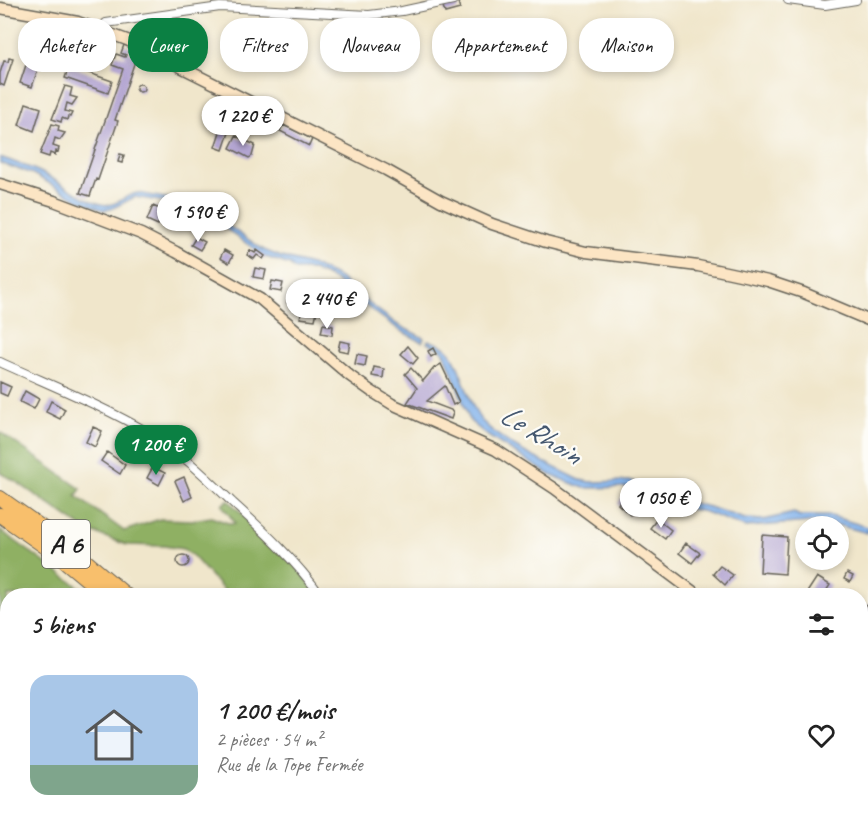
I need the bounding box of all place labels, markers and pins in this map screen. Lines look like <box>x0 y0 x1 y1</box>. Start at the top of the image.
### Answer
pin: 1 220 € <box>188 96 298 147</box>
pin: 1 590 € <box>143 192 253 243</box>
pin: 2 440 € <box>272 279 382 330</box>
pin: 1 200 € <box>101 425 211 476</box>
pin: 1 050 € <box>606 478 716 529</box>

